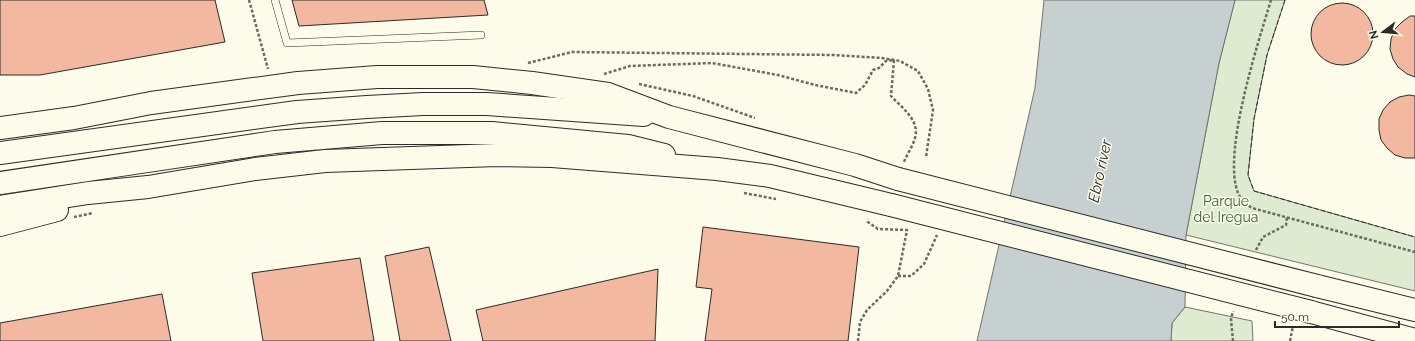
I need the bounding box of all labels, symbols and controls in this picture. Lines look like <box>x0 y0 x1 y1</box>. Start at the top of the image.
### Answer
north arrow <box>1363 12 1403 52</box>
text: N <box>1366 29 1381 40</box>
water label: Ebro river <box>1085 137 1116 204</box>
park label: Parque del Iregua <box>1194 193 1258 225</box>
scale bar <box>1275 303 1399 329</box>
text: 50 m <box>1281 310 1309 324</box>

